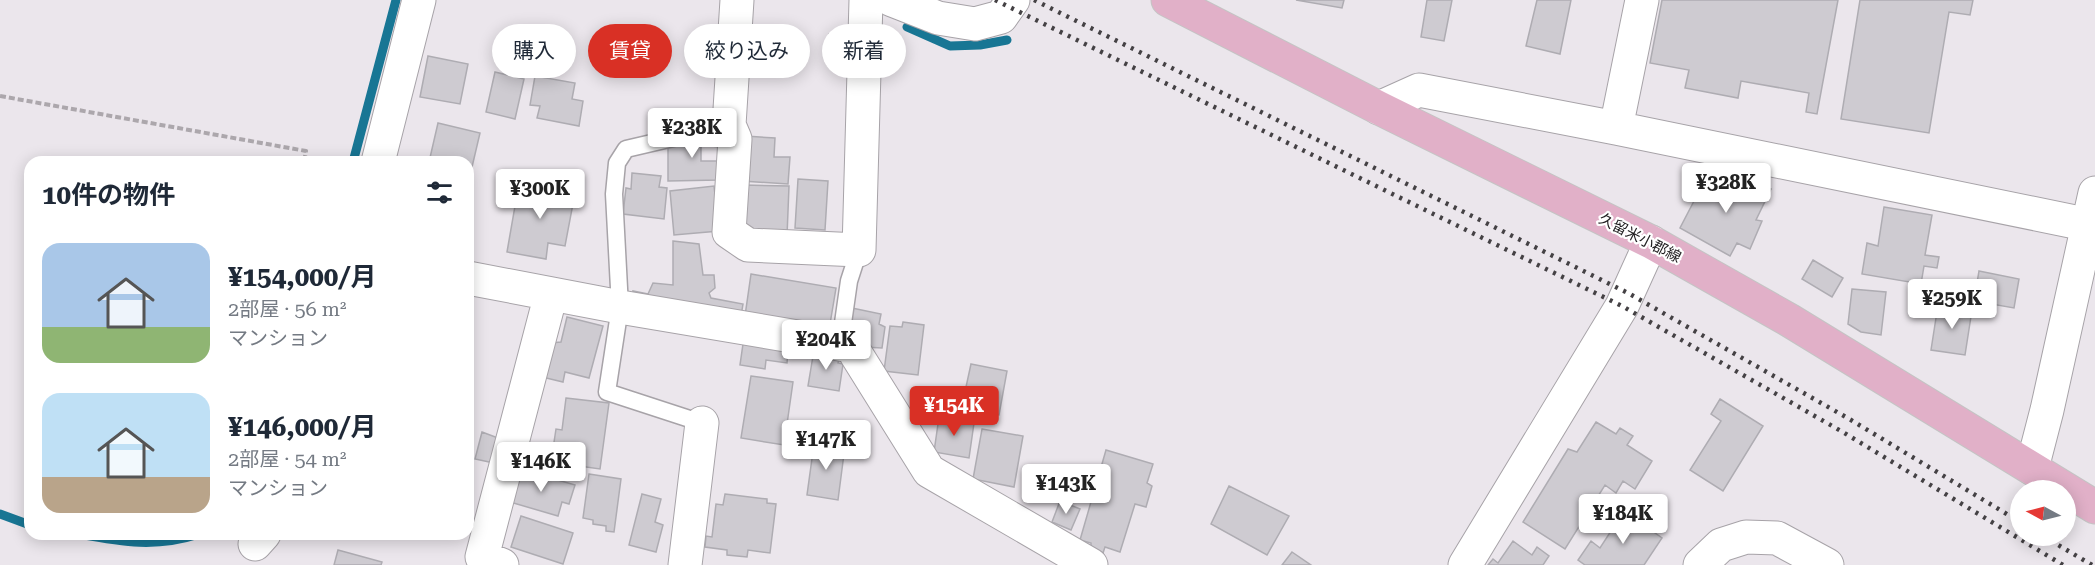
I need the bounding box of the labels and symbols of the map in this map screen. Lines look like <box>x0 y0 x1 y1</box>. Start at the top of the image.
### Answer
pin: ¥238K <box>650 108 734 159</box>
pin: ¥328K <box>1684 163 1768 214</box>
pin: ¥300K <box>498 169 582 220</box>
street label: 久留米小郡線 <box>1596 210 1684 266</box>
pin: ¥259K <box>1910 279 1994 330</box>
pin: ¥204K <box>784 320 868 371</box>
pin: ¥154K <box>912 386 996 437</box>
pin: ¥147K <box>784 420 868 471</box>
pin: ¥146K <box>499 442 583 493</box>
pin: ¥143K <box>1024 464 1108 515</box>
north arrow <box>2010 480 2076 546</box>
pin: ¥184K <box>1581 494 1665 545</box>

